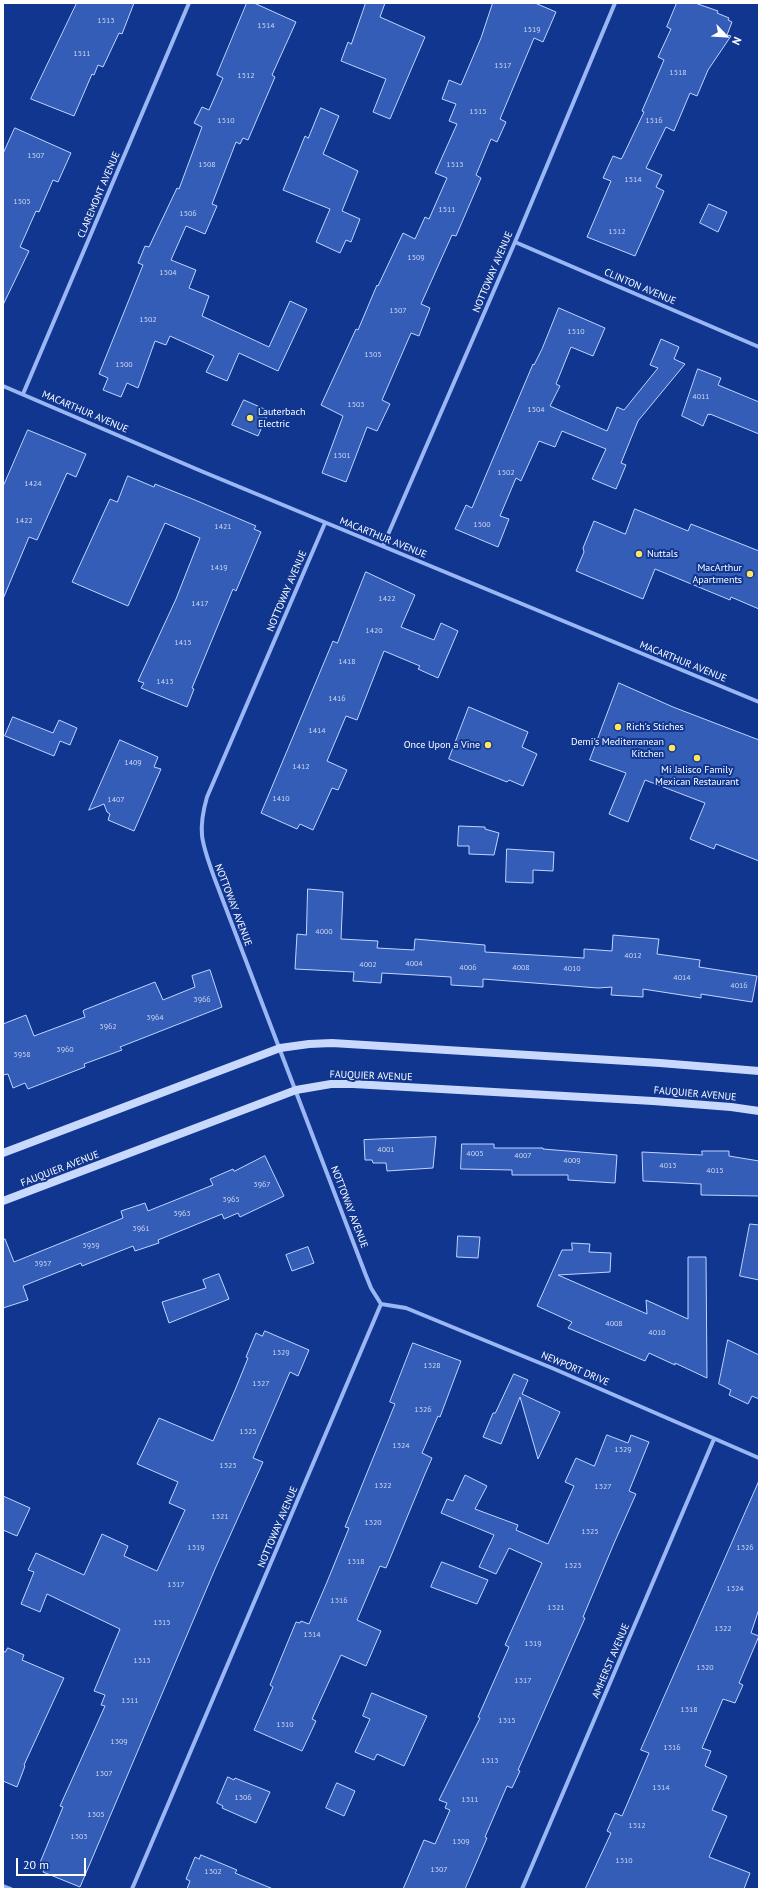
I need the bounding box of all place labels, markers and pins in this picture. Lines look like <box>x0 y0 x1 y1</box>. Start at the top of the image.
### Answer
place label: Lauterbach Electric <box>258 406 305 430</box>
marker: Lauterbach Electric <box>245 413 255 423</box>
place label: Nuttals <box>647 548 678 560</box>
marker: Nuttals <box>634 549 644 559</box>
place label: MacArthur Apartments <box>692 562 742 586</box>
marker: MacArthur Apartments <box>745 569 755 579</box>
place label: Rich's Stiches <box>626 721 684 733</box>
marker: Rich's Stiches <box>613 722 623 732</box>
place label: Demi's Mediterranean Kitchen <box>571 736 664 760</box>
place label: Once Upon a Vine <box>404 739 480 751</box>
marker: Once Upon a Vine <box>483 740 493 750</box>
marker: Demi's Mediterranean Kitchen <box>667 743 677 753</box>
marker: Mi Jalisco Family Mexican Restaurant <box>692 753 702 763</box>
place label: Mi Jalisco Family Mexican Restaurant <box>655 764 739 788</box>

